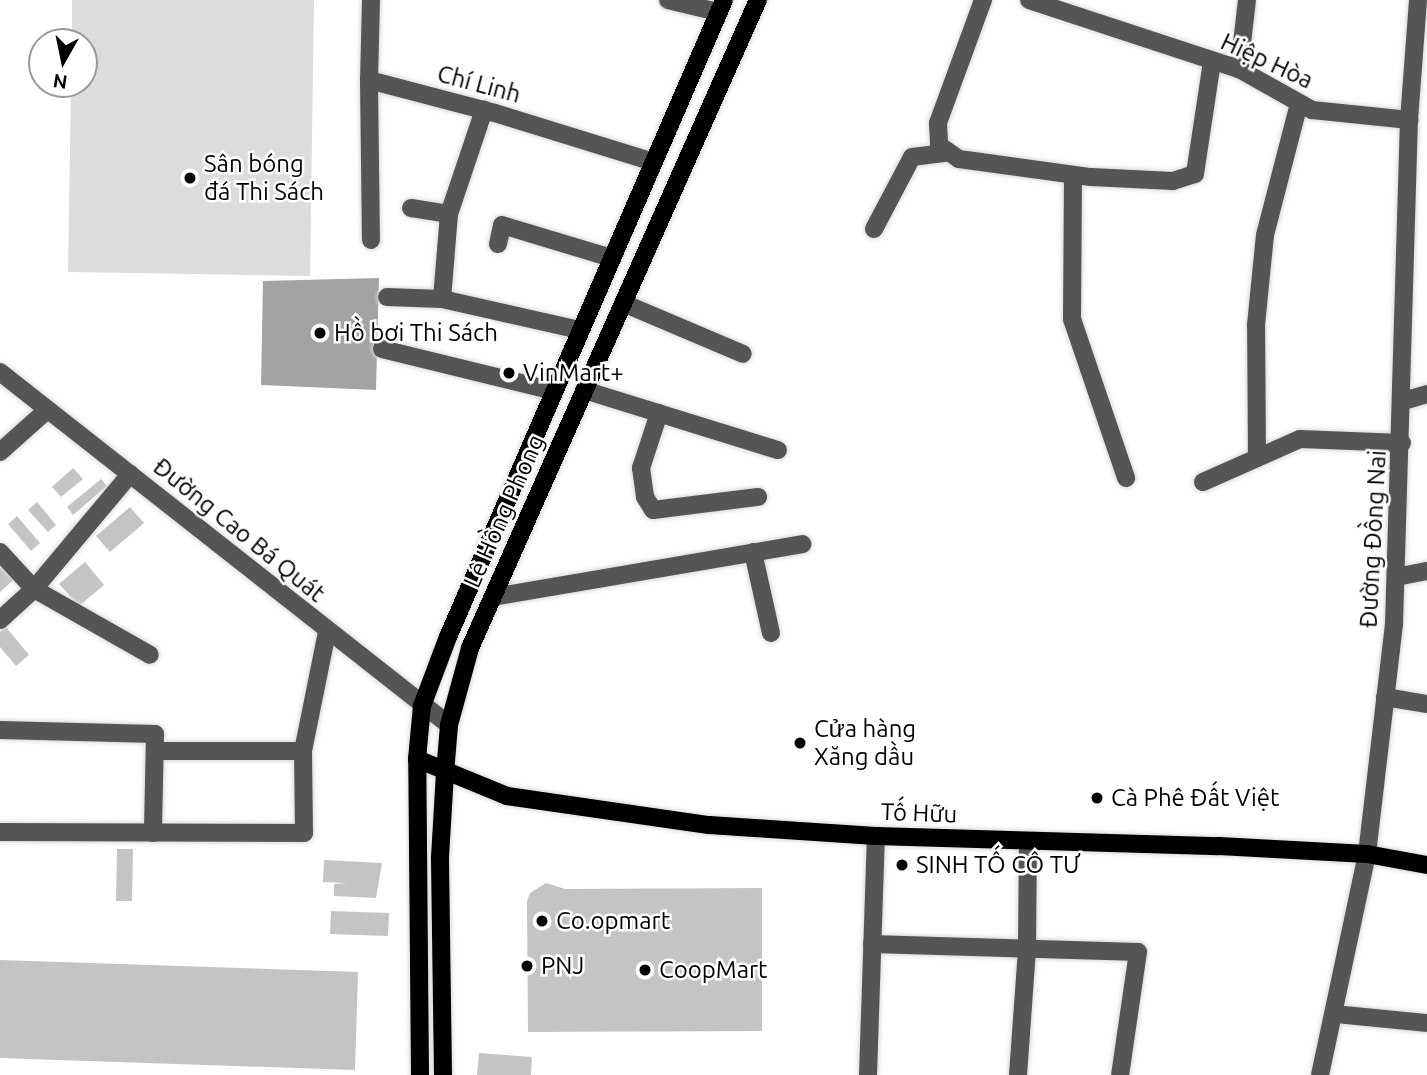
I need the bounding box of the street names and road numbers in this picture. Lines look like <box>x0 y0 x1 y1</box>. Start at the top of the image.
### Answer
street label: Hiệp Hòa <box>1216 27 1318 95</box>
street label: Chí Linh <box>434 59 524 109</box>
street label: Lê Hồng Phong <box>457 430 551 592</box>
street label: Đường Đồng Nai <box>1354 449 1392 629</box>
street label: Đường Cao Bá Quát <box>147 452 331 608</box>
street label: Tố Hữu <box>880 797 958 829</box>

